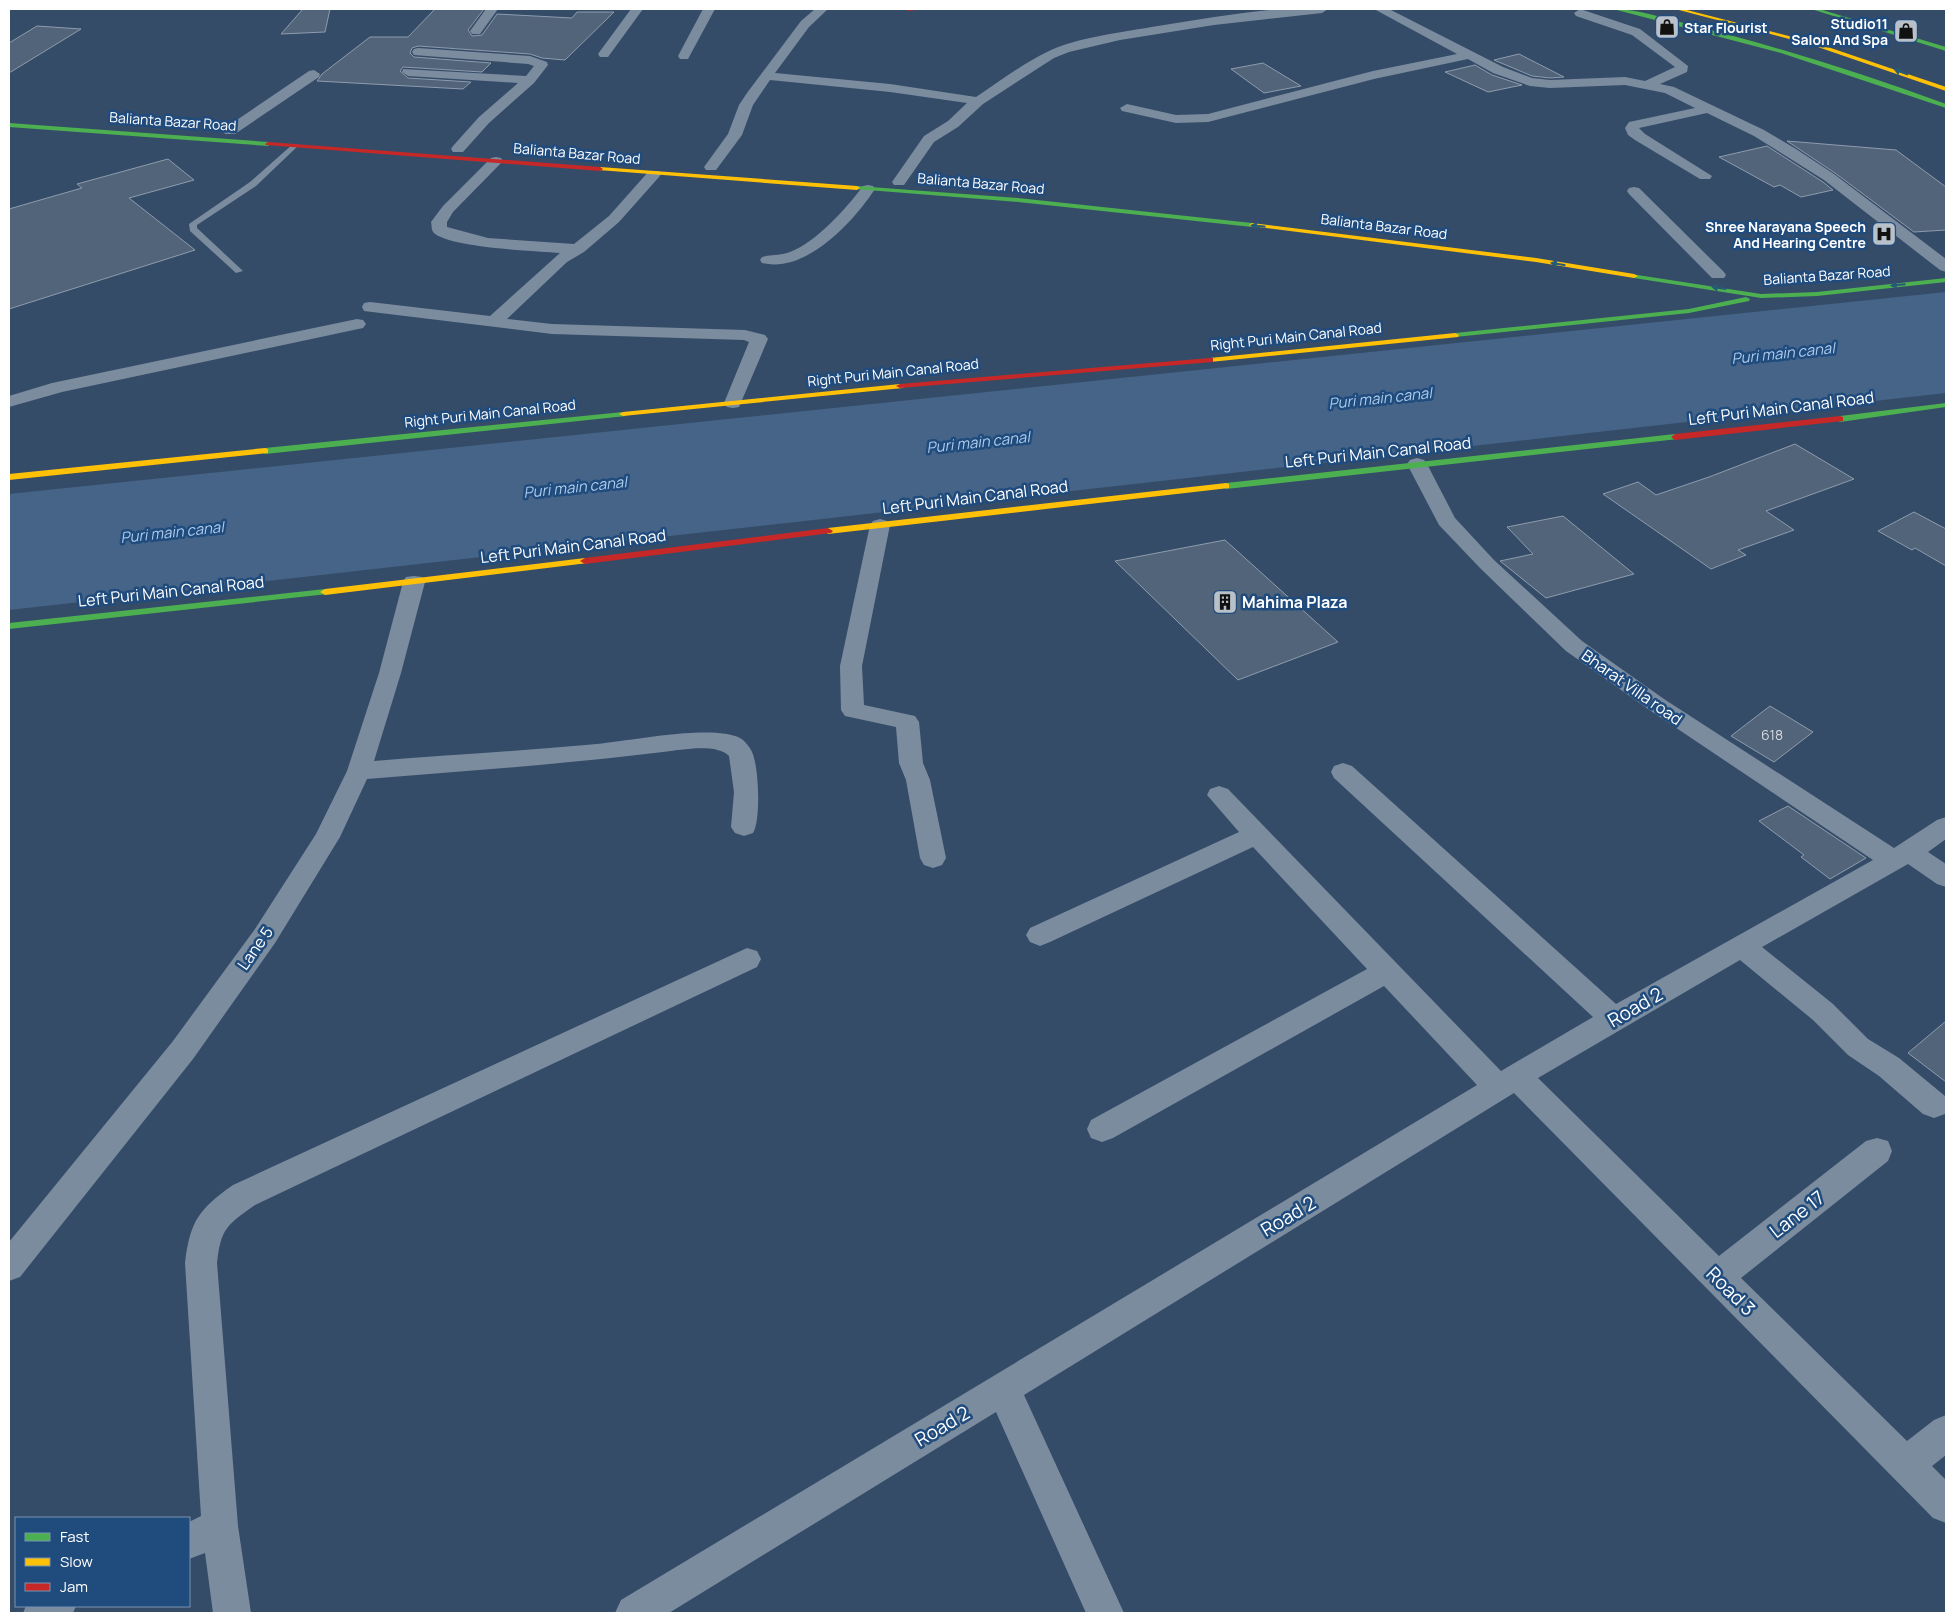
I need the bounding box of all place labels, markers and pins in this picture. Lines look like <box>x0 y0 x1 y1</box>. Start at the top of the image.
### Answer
shop icon: Star Flourist <box>1654 14 1680 40</box>
place label: Studio11 Salon And Spa <box>1791 14 1888 49</box>
place label: Star Flourist <box>1684 18 1768 37</box>
shop icon: Studio11 Salon And Spa <box>1893 18 1919 44</box>
place label: Shree Narayana Speech And Hearing Centre <box>1705 217 1866 252</box>
hospital icon: Shree Narayana Speech And Hearing Centre <box>1871 221 1897 247</box>
building icon: Mahima Plaza <box>1212 589 1238 615</box>
place label: Mahima Plaza <box>1242 591 1347 613</box>

